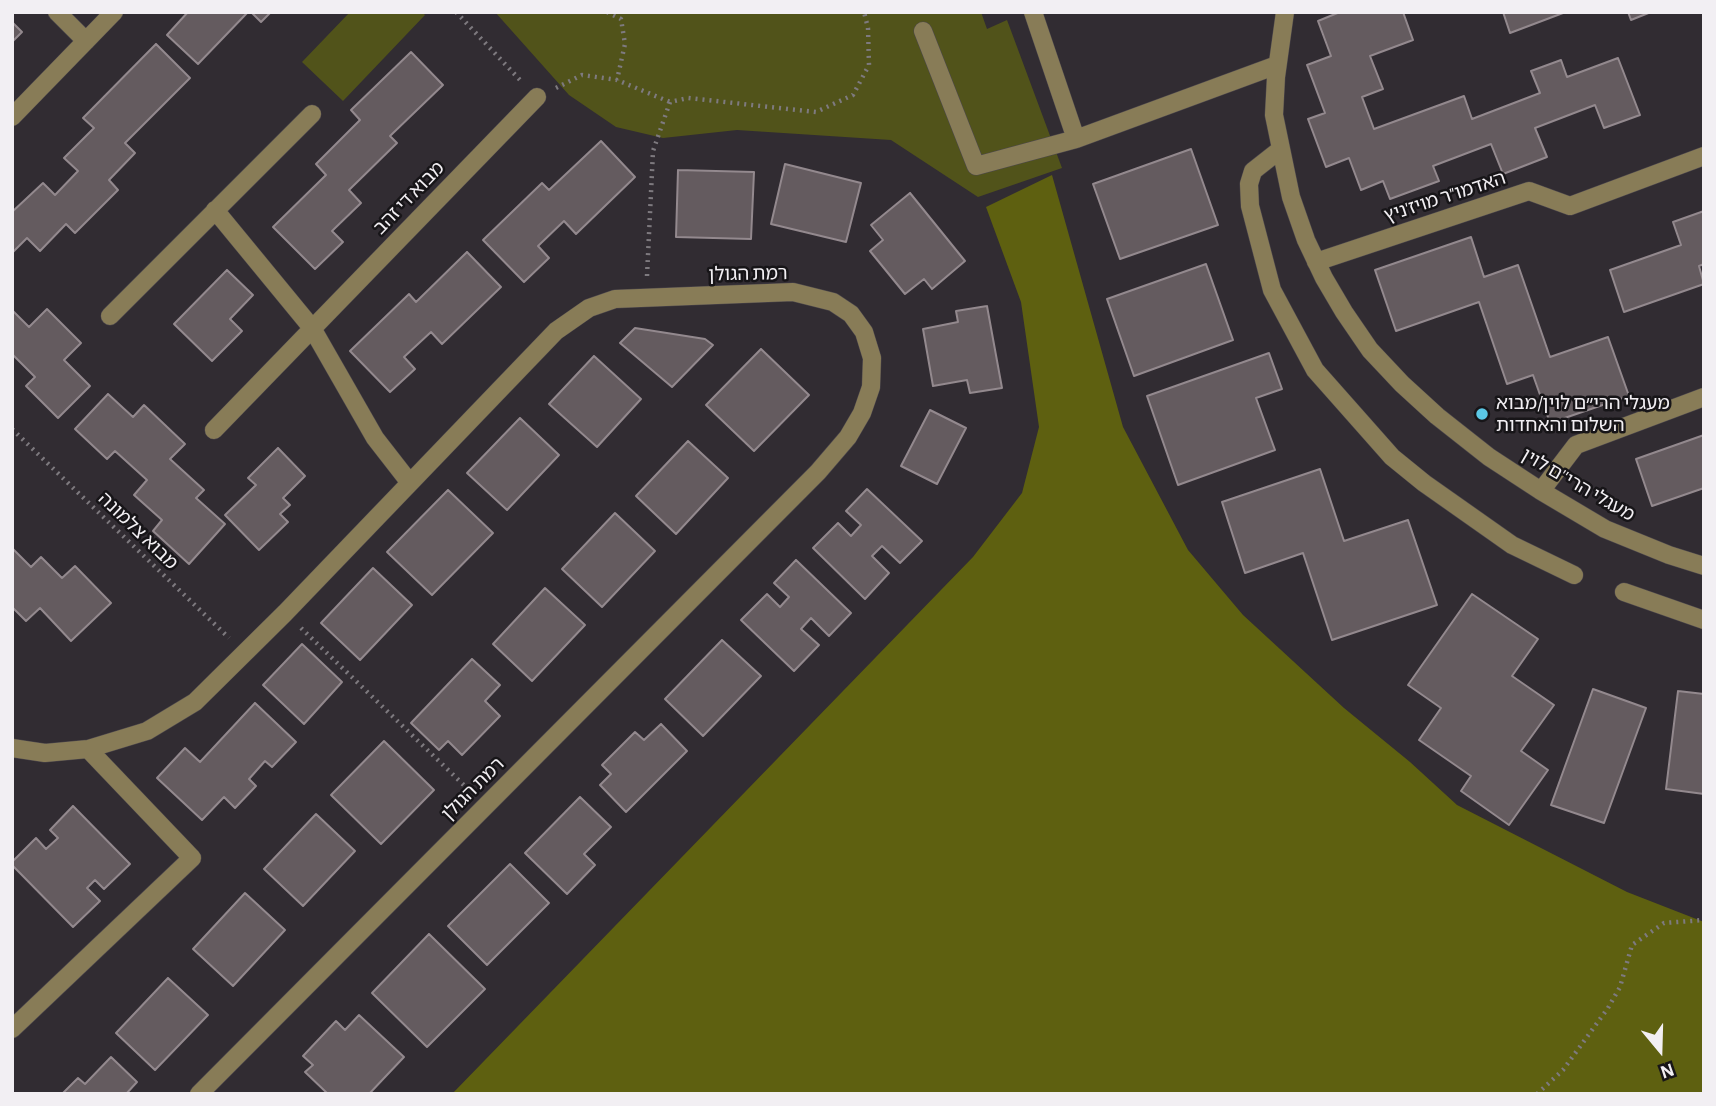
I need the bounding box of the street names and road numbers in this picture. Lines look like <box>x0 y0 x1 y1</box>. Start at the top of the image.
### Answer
street label: מבוא די זהב <box>369 157 449 239</box>
street label: האדמו"ר מויז'ניץ <box>1381 167 1509 227</box>
street label: רמת הגולן <box>708 262 788 286</box>
street label: מעגלי הרי''ם לוין <box>1517 443 1639 527</box>
street label: מבוא צלמונה <box>93 487 183 575</box>
street label: רמת הגולן <box>437 753 509 825</box>

